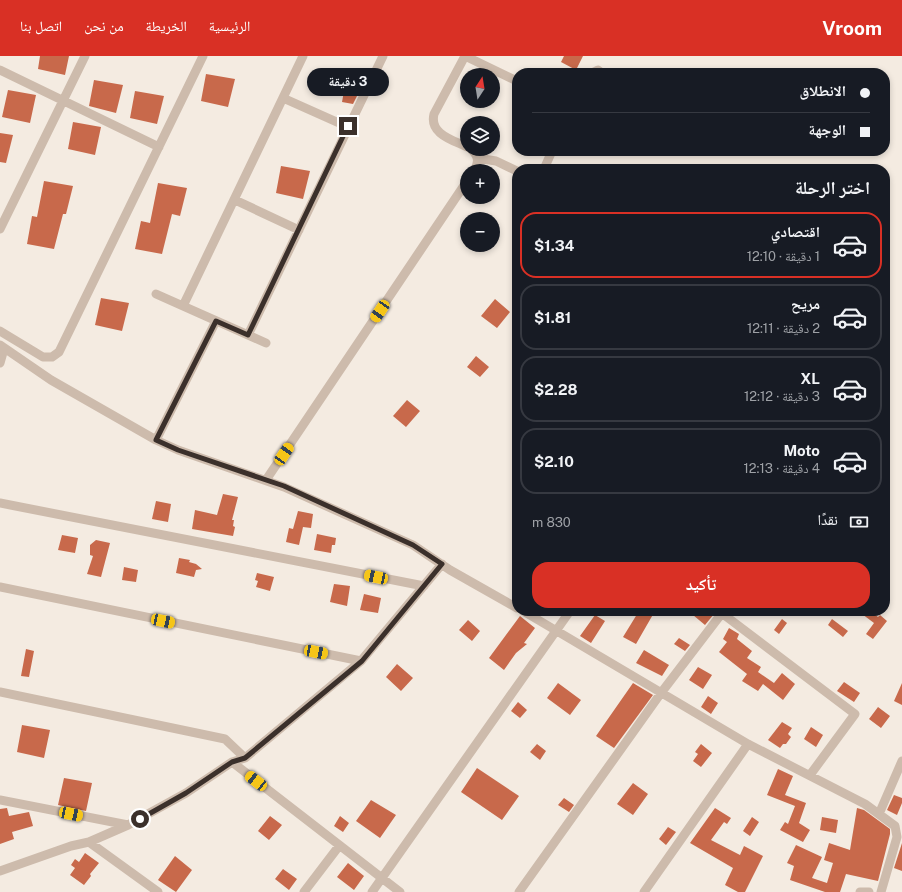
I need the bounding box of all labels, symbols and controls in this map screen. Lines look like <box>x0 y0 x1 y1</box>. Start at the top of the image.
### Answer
text: Vroom <box>822 17 882 39</box>
text: اتصل بنا <box>20 18 62 34</box>
text: من نحن <box>84 18 124 34</box>
text: الخريطة <box>146 18 187 34</box>
text: الرئيسية <box>209 18 250 34</box>
callout: 3 دقيقة <box>307 68 389 96</box>
north arrow <box>460 68 500 108</box>
map controls <box>460 68 500 252</box>
text: 3 دقيقة <box>329 74 367 89</box>
text: الانطلاق <box>800 82 846 99</box>
button: layers <box>460 116 500 156</box>
route end <box>339 117 357 135</box>
text: الوجهة <box>808 121 846 138</box>
button: + <box>460 164 500 204</box>
text: اختر الرحلة <box>795 177 870 198</box>
button: − <box>460 212 500 252</box>
text: اقتصادي <box>771 223 820 240</box>
icon: car <box>832 227 868 263</box>
text: $1.34 <box>534 237 574 254</box>
text: 1 دقيقة · 12:10 <box>747 249 820 264</box>
text: مريح <box>791 295 820 312</box>
car <box>368 298 392 324</box>
icon: car <box>832 299 868 335</box>
text: $1.81 <box>534 309 571 326</box>
text: 2 دقيقة · 12:11 <box>747 321 820 336</box>
text: XL <box>801 370 820 387</box>
icon: car <box>832 371 868 407</box>
text: $2.28 <box>534 381 578 398</box>
text: 3 دقيقة · 12:12 <box>744 389 820 404</box>
car <box>272 441 296 467</box>
text: Moto <box>783 442 820 459</box>
icon: car <box>832 443 868 479</box>
text: $2.10 <box>534 453 574 470</box>
text: 4 دقيقة · 12:13 <box>744 461 820 476</box>
text: نقدًا <box>817 511 838 528</box>
icon: cash <box>848 511 870 533</box>
text: 830 m <box>532 515 571 530</box>
button: تأكيد <box>532 562 870 608</box>
car <box>363 569 389 585</box>
car <box>150 613 176 629</box>
car <box>303 644 329 660</box>
car <box>243 769 269 793</box>
car <box>58 806 84 822</box>
route start <box>131 810 149 828</box>

